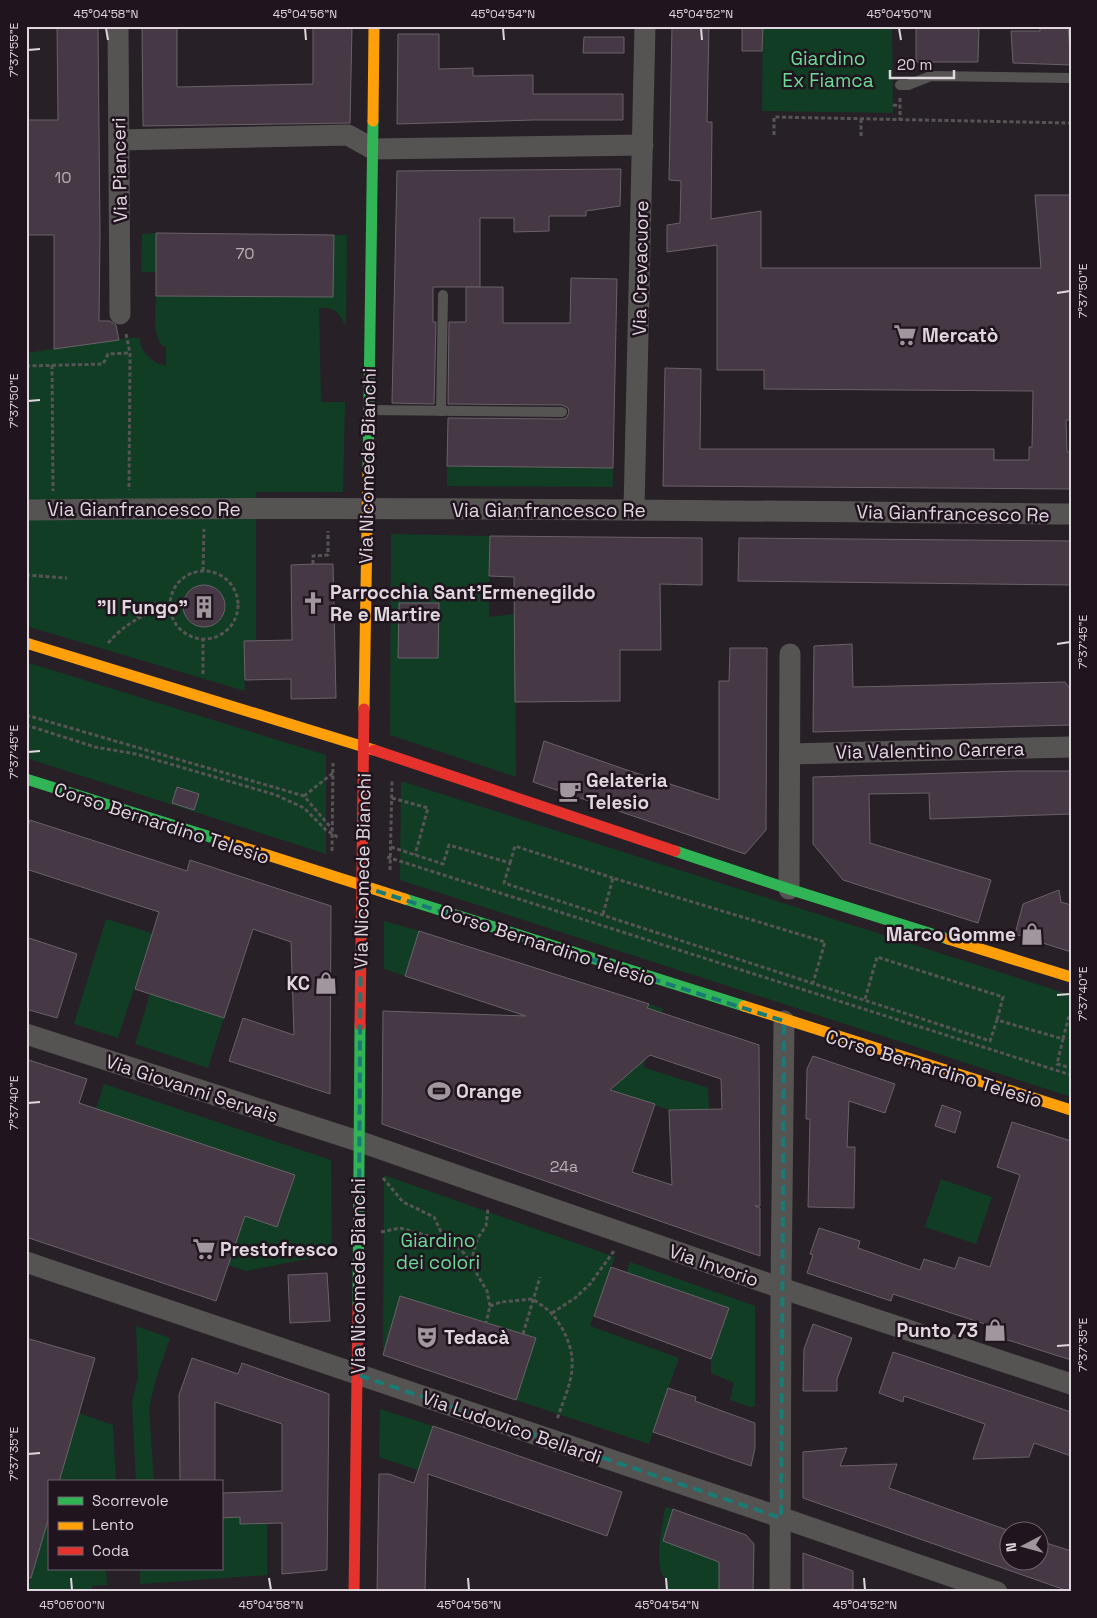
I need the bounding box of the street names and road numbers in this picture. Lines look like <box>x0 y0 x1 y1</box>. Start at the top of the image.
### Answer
street label: Via Pianceri <box>106 117 133 223</box>
street label: Via Crevacuore <box>627 200 654 336</box>
street label: Via Nicomede Bianchi <box>353 368 382 564</box>
street label: Via Gianfrancesco Re <box>47 497 241 522</box>
street label: Via Gianfrancesco Re <box>452 498 646 523</box>
street label: Via Gianfrancesco Re <box>856 499 1050 528</box>
street label: Via Valentino Carrera <box>835 736 1025 765</box>
street label: Via Nicomede Bianchi <box>348 773 377 969</box>
street label: Corso Bernardino Telesio <box>51 777 273 870</box>
street label: Corso Bernardino Telesio <box>437 899 659 992</box>
street label: Corso Bernardino Telesio <box>822 1024 1045 1113</box>
street label: Via Giovanni Servais <box>102 1049 281 1128</box>
street label: Via Nicomede Bianchi <box>346 1178 371 1374</box>
street label: Via Invorio <box>666 1238 762 1292</box>
street label: Via Ludovico Bellardi <box>419 1385 605 1470</box>

